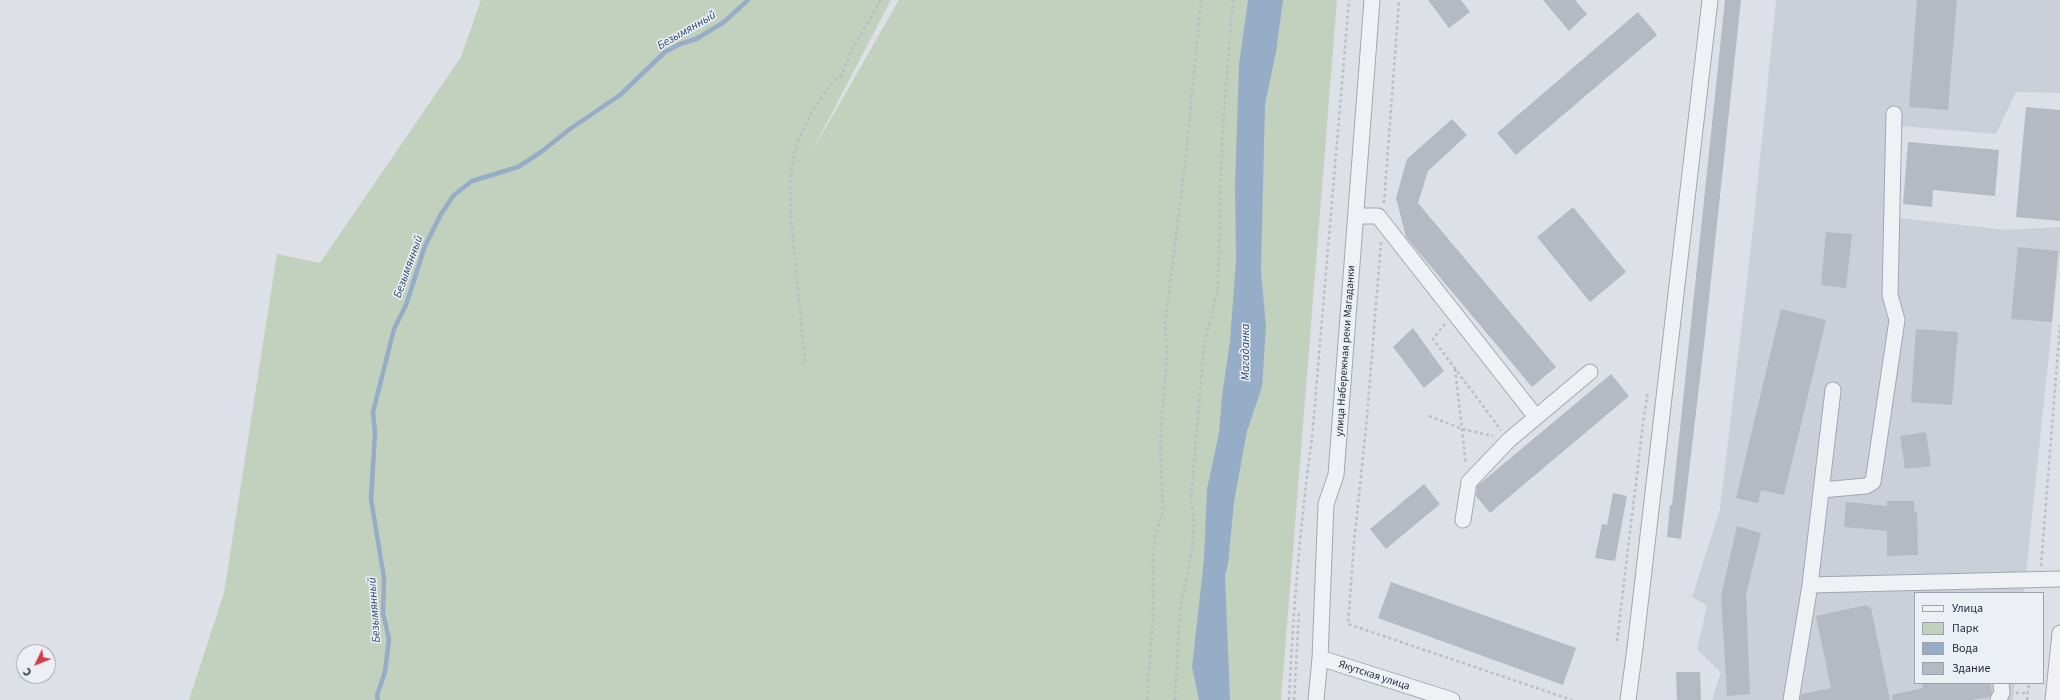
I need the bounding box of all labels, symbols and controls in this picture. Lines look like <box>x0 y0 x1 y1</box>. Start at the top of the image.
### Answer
water label: Безымянный <box>655 8 719 54</box>
water label: Безымянный <box>391 234 427 300</box>
street label: улица Набережная реки Магаданки <box>1333 265 1359 437</box>
water label: Магаданка <box>1239 323 1253 381</box>
water label: Безымянный <box>366 577 384 643</box>
legend <box>1914 592 2044 684</box>
text: Улица <box>1952 600 1983 617</box>
text: Парк <box>1952 620 1978 637</box>
text: Вода <box>1952 640 1978 657</box>
north arrow <box>16 644 56 684</box>
street label: Якутская улица <box>1337 658 1411 694</box>
text: Здание <box>1952 660 1991 677</box>
text: С <box>20 664 35 679</box>

